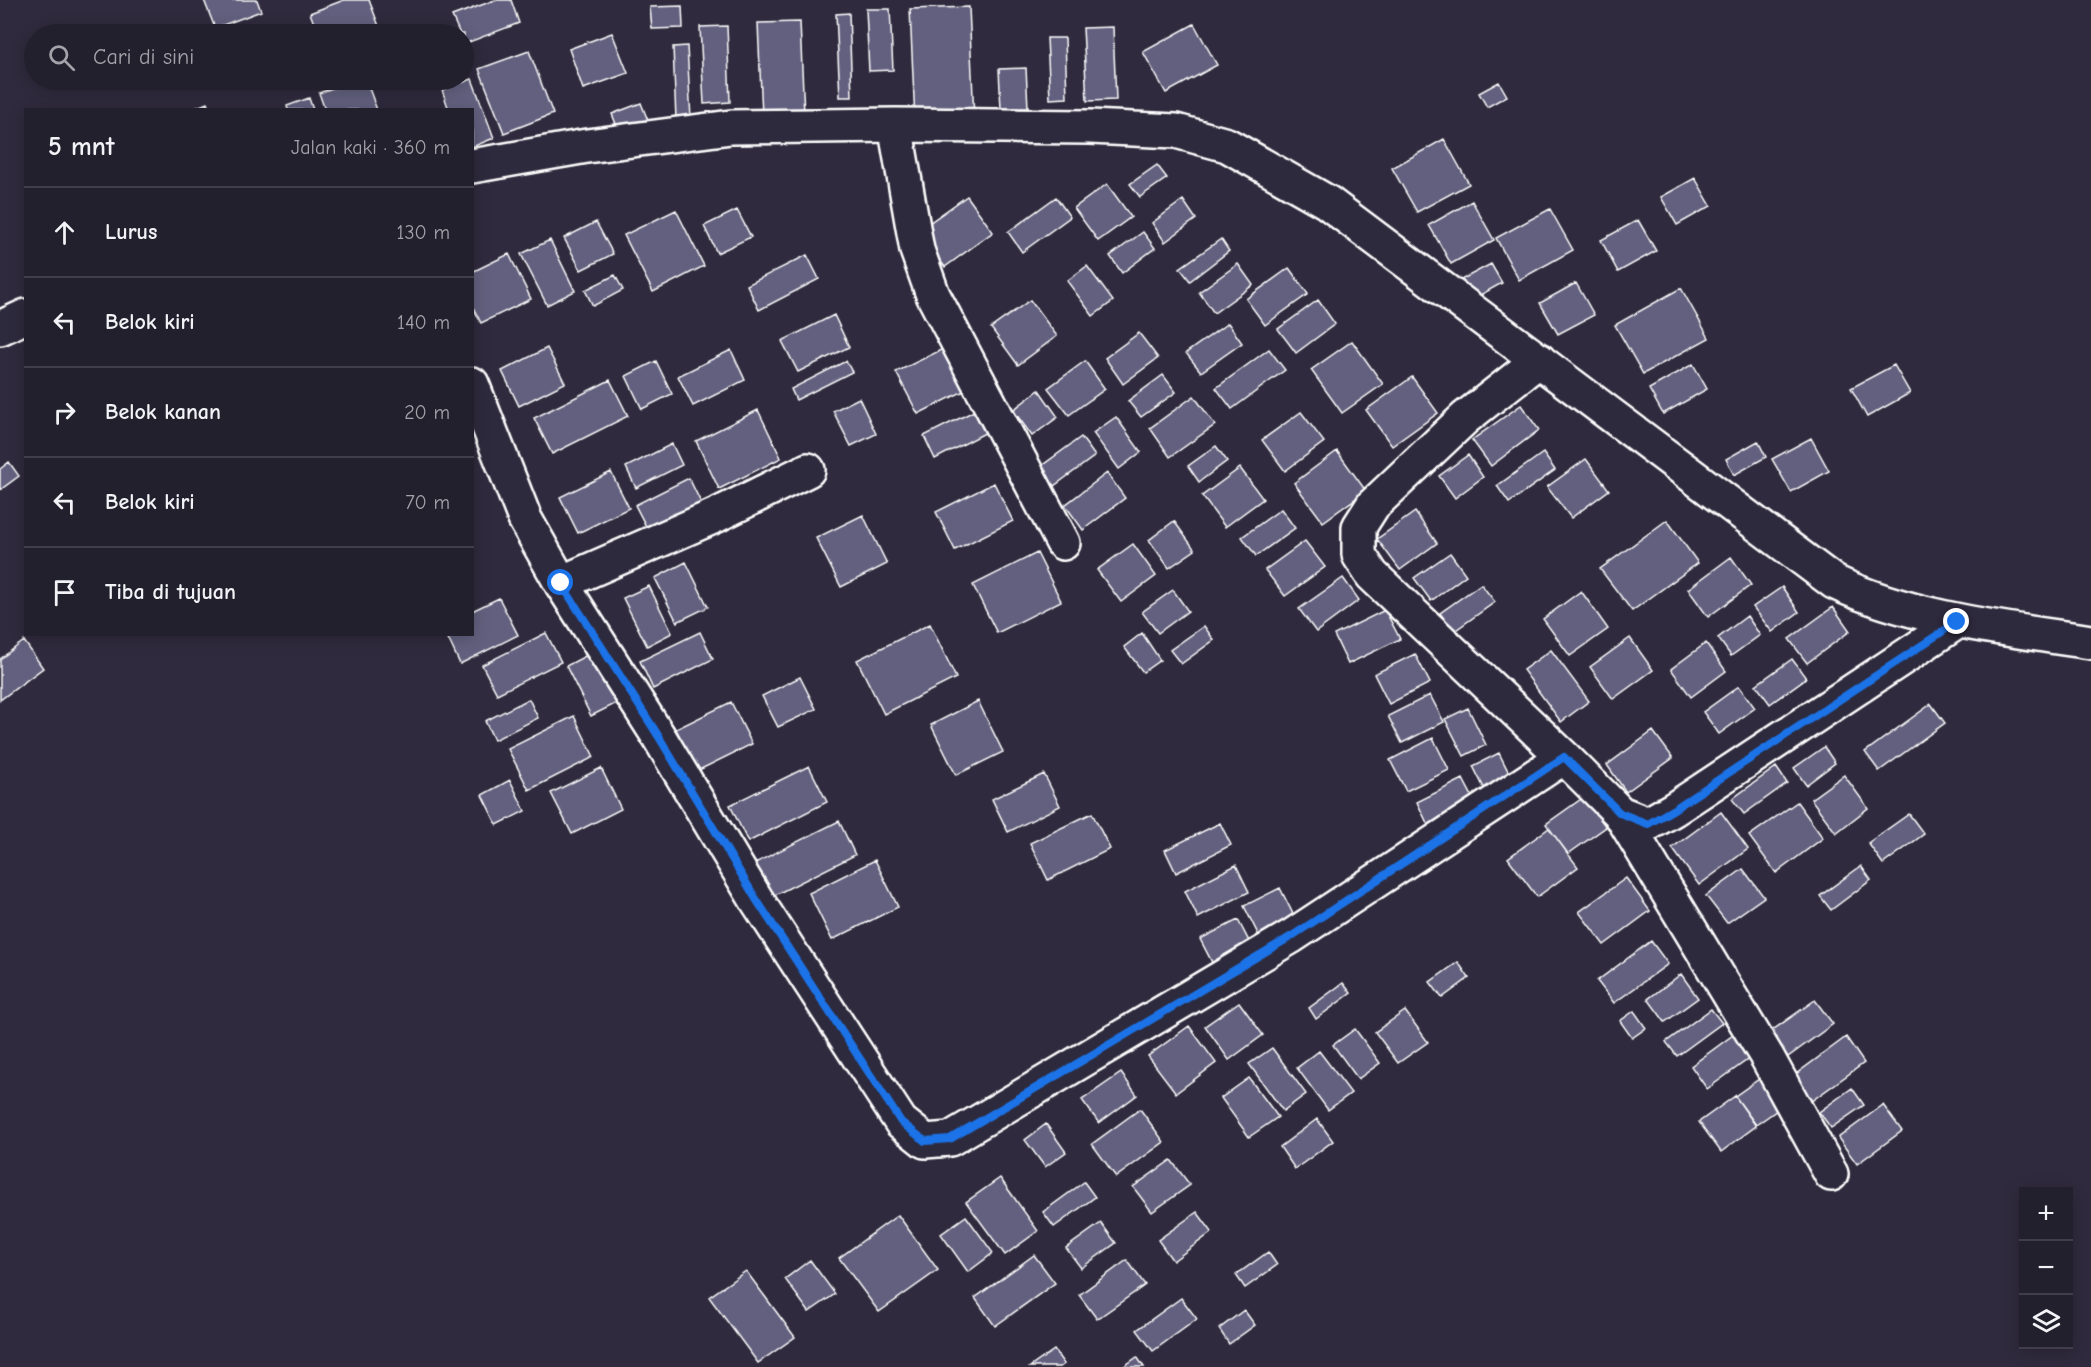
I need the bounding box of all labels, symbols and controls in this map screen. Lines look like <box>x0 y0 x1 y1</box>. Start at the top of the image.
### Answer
search box <box>24 24 474 90</box>
icon: search <box>45 41 78 74</box>
text: Cari di sini <box>93 44 194 70</box>
text: 5 mnt <box>48 132 114 162</box>
text: Jalan kaki · 360 m <box>291 136 450 159</box>
icon: ahead <box>48 216 81 249</box>
text: Lurus <box>105 219 157 245</box>
text: 130 m <box>397 221 450 244</box>
icon: left <box>48 306 81 339</box>
text: Belok kiri <box>105 309 195 335</box>
text: 140 m <box>397 311 450 334</box>
icon: right <box>48 396 81 429</box>
text: Belok kanan <box>105 399 221 425</box>
text: 20 m <box>404 401 450 424</box>
icon: left <box>48 486 81 519</box>
text: Belok kiri <box>105 489 195 515</box>
text: 70 m <box>405 491 450 514</box>
route start <box>547 569 573 595</box>
icon: arrive <box>48 576 81 609</box>
text: Tiba di tujuan <box>105 579 236 605</box>
route end <box>1943 608 1969 634</box>
map controls <box>2019 1187 2073 1349</box>
button: + <box>2019 1187 2073 1241</box>
button: − <box>2019 1241 2073 1295</box>
button: layers <box>2019 1295 2073 1349</box>

